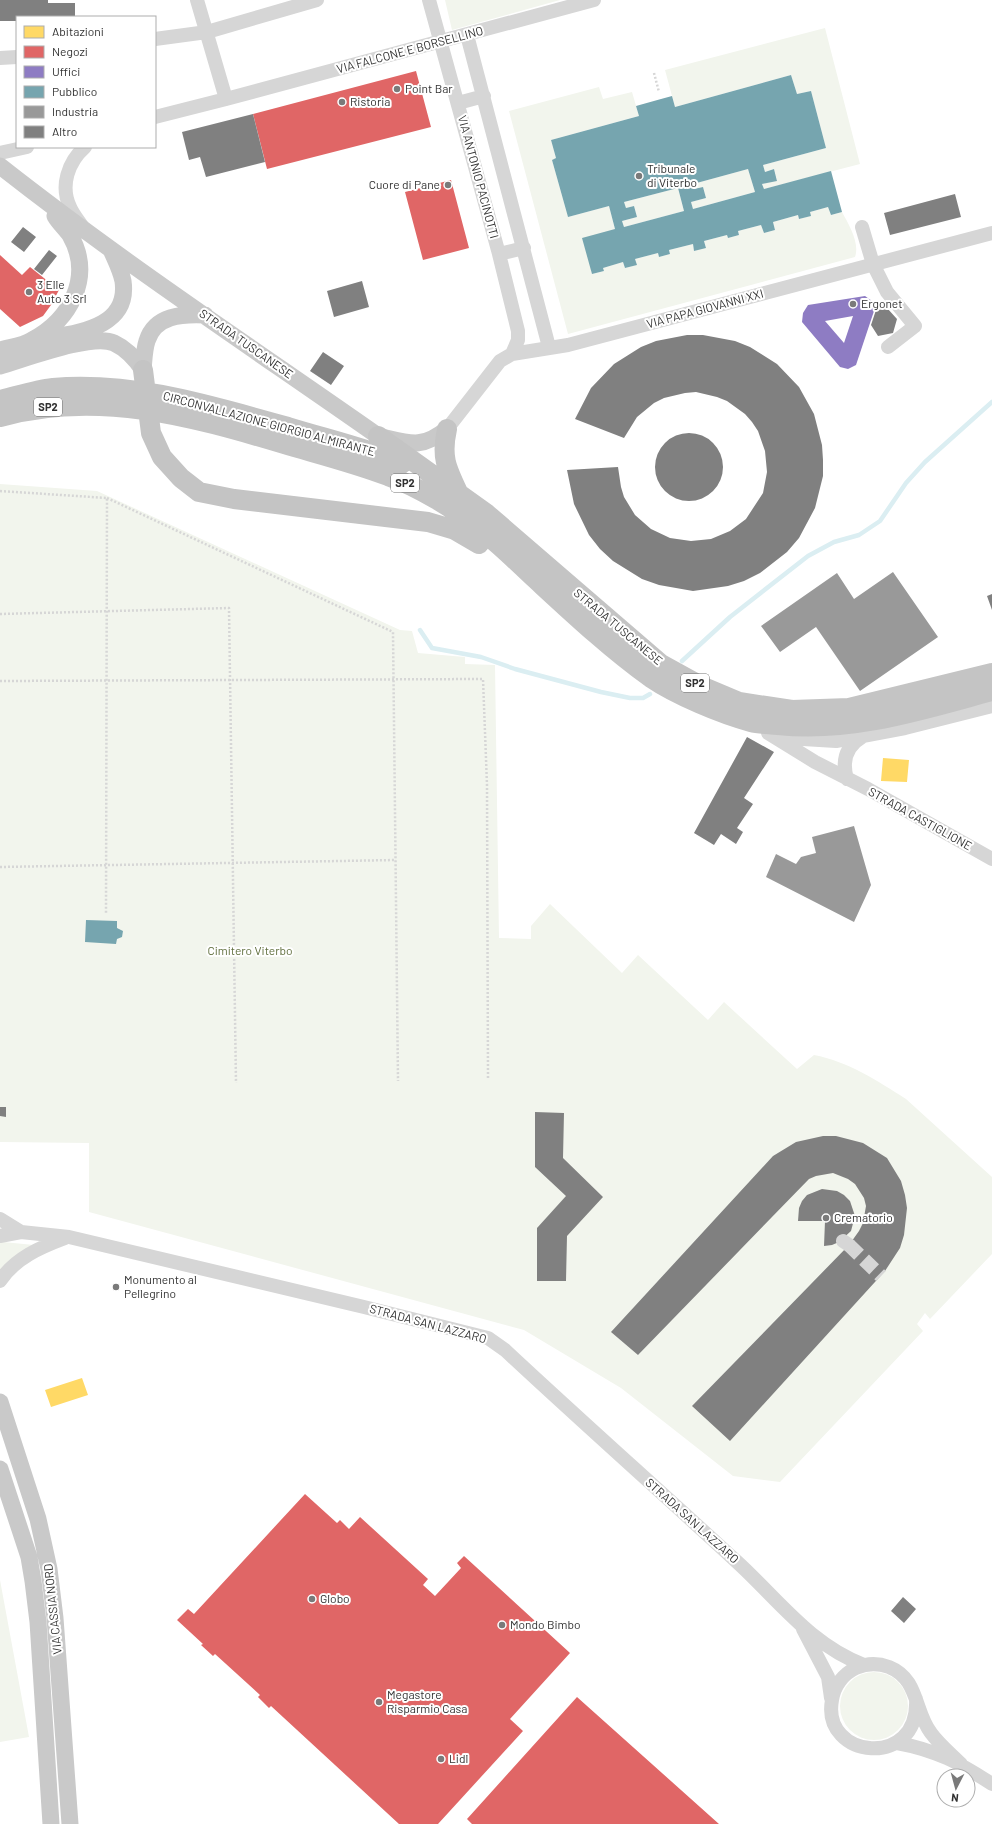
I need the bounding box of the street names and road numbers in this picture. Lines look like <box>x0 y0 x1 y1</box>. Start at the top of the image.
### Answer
street label: VIA FALCONE E BORSELLINO <box>335 23 485 75</box>
street label: VIA ANTONIO PACINOTTI <box>456 114 502 240</box>
street label: VIA PAPA GIOVANNI XXI <box>645 286 765 330</box>
street label: STRADA TUSCANESE <box>197 306 296 381</box>
street label: CIRCONVALLAZIONE GIORGIO ALMIRANTE <box>162 388 377 458</box>
road number: SP2 <box>34 398 62 416</box>
road number: SP2 <box>391 474 419 492</box>
street label: STRADA TUSCANESE <box>572 585 666 667</box>
road number: SP2 <box>681 674 709 692</box>
street label: STRADA CASTIGLIONE <box>866 784 975 852</box>
street label: STRADA SAN LAZZARO <box>368 1301 488 1345</box>
street label: STRADA SAN LAZZARO <box>643 1475 742 1566</box>
street label: VIA CASSIA NORD <box>40 1563 64 1655</box>

